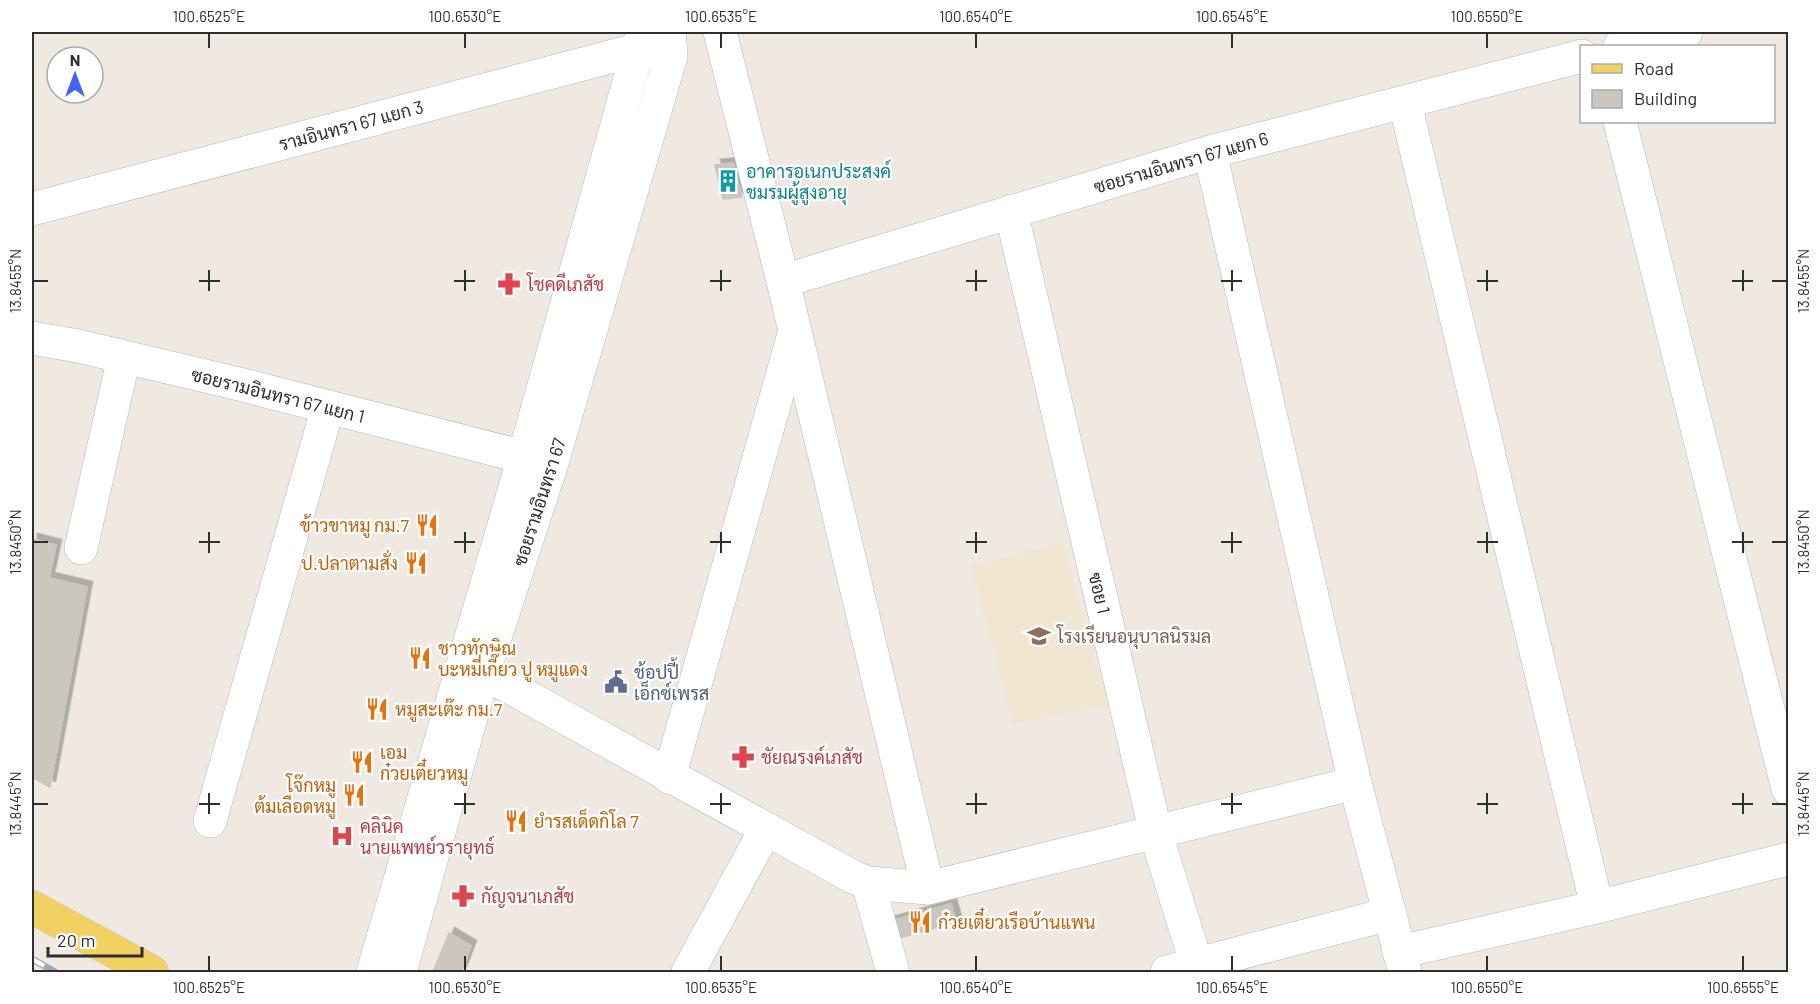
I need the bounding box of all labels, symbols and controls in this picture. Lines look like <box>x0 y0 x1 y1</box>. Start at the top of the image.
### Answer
text: 100.6525°E <box>173 7 245 25</box>
text: 100.6530°E <box>429 7 501 25</box>
text: 100.6535°E <box>685 7 757 25</box>
text: 100.6540°E <box>939 7 1013 25</box>
text: 100.6545°E <box>1196 7 1268 25</box>
text: 100.6550°E <box>1451 7 1523 25</box>
north arrow <box>45 45 105 105</box>
legend <box>1580 45 1775 123</box>
text: N <box>70 50 80 69</box>
text: Road <box>1634 57 1674 79</box>
text: Building <box>1634 87 1697 109</box>
street label: รามอินทรา 67 แยก 3 <box>276 95 426 155</box>
street label: ซอยรามอินทรา 67 แยก 6 <box>1091 127 1271 197</box>
place label: อาคารอเนกประสงค์ ชมรมผู้สูงอายุ <box>746 159 891 206</box>
building icon: อาคารอเนกประสงค์ ชมรมผู้สูงอายุ <box>715 168 741 194</box>
text: 13.8455°N <box>6 249 24 313</box>
text: 13.8455°N <box>1794 249 1812 313</box>
pharmacy icon: โชคดีเภสัช <box>496 271 522 297</box>
place label: โชคดีเภสัช <box>526 272 604 295</box>
street label: ซอยรามอินทรา 67 แยก 1 <box>189 363 367 427</box>
street label: ซอยรามอินทรา 67 <box>508 435 570 569</box>
text: 13.8450°N <box>6 509 24 575</box>
text: 13.8450°N <box>1794 509 1812 575</box>
restaurant icon: ข้าวขาหมู กม.7 <box>414 512 440 538</box>
place label: ข้าวขาหมู กม.7 <box>300 514 409 539</box>
place label: ป.ปลาตามสั่ง <box>301 549 398 574</box>
restaurant icon: ป.ปลาตามสั่ง <box>403 550 429 576</box>
street label: ซอย 1 <box>1085 570 1115 616</box>
school or university icon: โรงเรียนอนุบาลนิรมล <box>1026 623 1052 649</box>
place label: โรงเรียนอนุบาลนิรมล <box>1056 624 1211 649</box>
place label: ชาวทักษิณ บะหมี่เกี๊ยว ปู หมูแดง <box>438 637 588 683</box>
restaurant icon: ชาวทักษิณ บะหมี่เกี๊ยว ปู หมูแดง <box>407 645 433 671</box>
place label: ช้อปปี้ เอ็กซ์เพรส <box>634 657 709 704</box>
public building icon: ช้อปปี้ เอ็กซ์เพรส <box>603 669 629 695</box>
restaurant icon: หมูสะเต๊ะ กม.7 <box>364 696 390 722</box>
place label: หมูสะเต๊ะ กม.7 <box>395 698 503 723</box>
place label: เอม ก๋วยเตี๋ยวหมู <box>380 741 468 787</box>
pharmacy icon: ชัยณรงค์เภสัช <box>730 744 756 770</box>
place label: ชัยณรงค์เภสัช <box>761 745 863 768</box>
restaurant icon: เอม ก๋วยเตี๋ยวหมู <box>349 749 375 775</box>
text: 13.8445°N <box>6 771 24 837</box>
text: 13.8445°N <box>1794 771 1812 837</box>
place label: โจ๊กหมู ต้มเลือดหมู <box>254 773 336 820</box>
restaurant icon: โจ๊กหมู ต้มเลือดหมู <box>341 782 367 808</box>
restaurant icon: ยำรสเด็ดกิโล 7 <box>503 808 529 834</box>
place label: ยำรสเด็ดกิโล 7 <box>534 808 639 832</box>
place label: คลินิค นายแพทย์วรายุทธ์ <box>360 815 495 860</box>
hospital icon: คลินิค นายแพทย์วรายุทธ์ <box>329 823 355 849</box>
pharmacy icon: กัญจนาเภสัช <box>450 883 476 909</box>
place label: กัญจนาเภสัช <box>481 885 575 908</box>
place label: ก๋วยเตี๋ยวเรือบ้านแพน <box>938 907 1095 933</box>
restaurant icon: ก๋วยเตี๋ยวเรือบ้านแพน <box>907 909 933 935</box>
scale bar <box>48 920 142 958</box>
text: 20 m <box>57 929 95 951</box>
text: 100.6525°E <box>173 978 245 996</box>
text: 100.6530°E <box>429 978 501 996</box>
text: 100.6535°E <box>685 978 757 996</box>
text: 100.6540°E <box>939 978 1013 996</box>
text: 100.6545°E <box>1196 978 1268 996</box>
text: 100.6550°E <box>1451 978 1523 996</box>
text: 100.6555°E <box>1707 978 1779 996</box>

